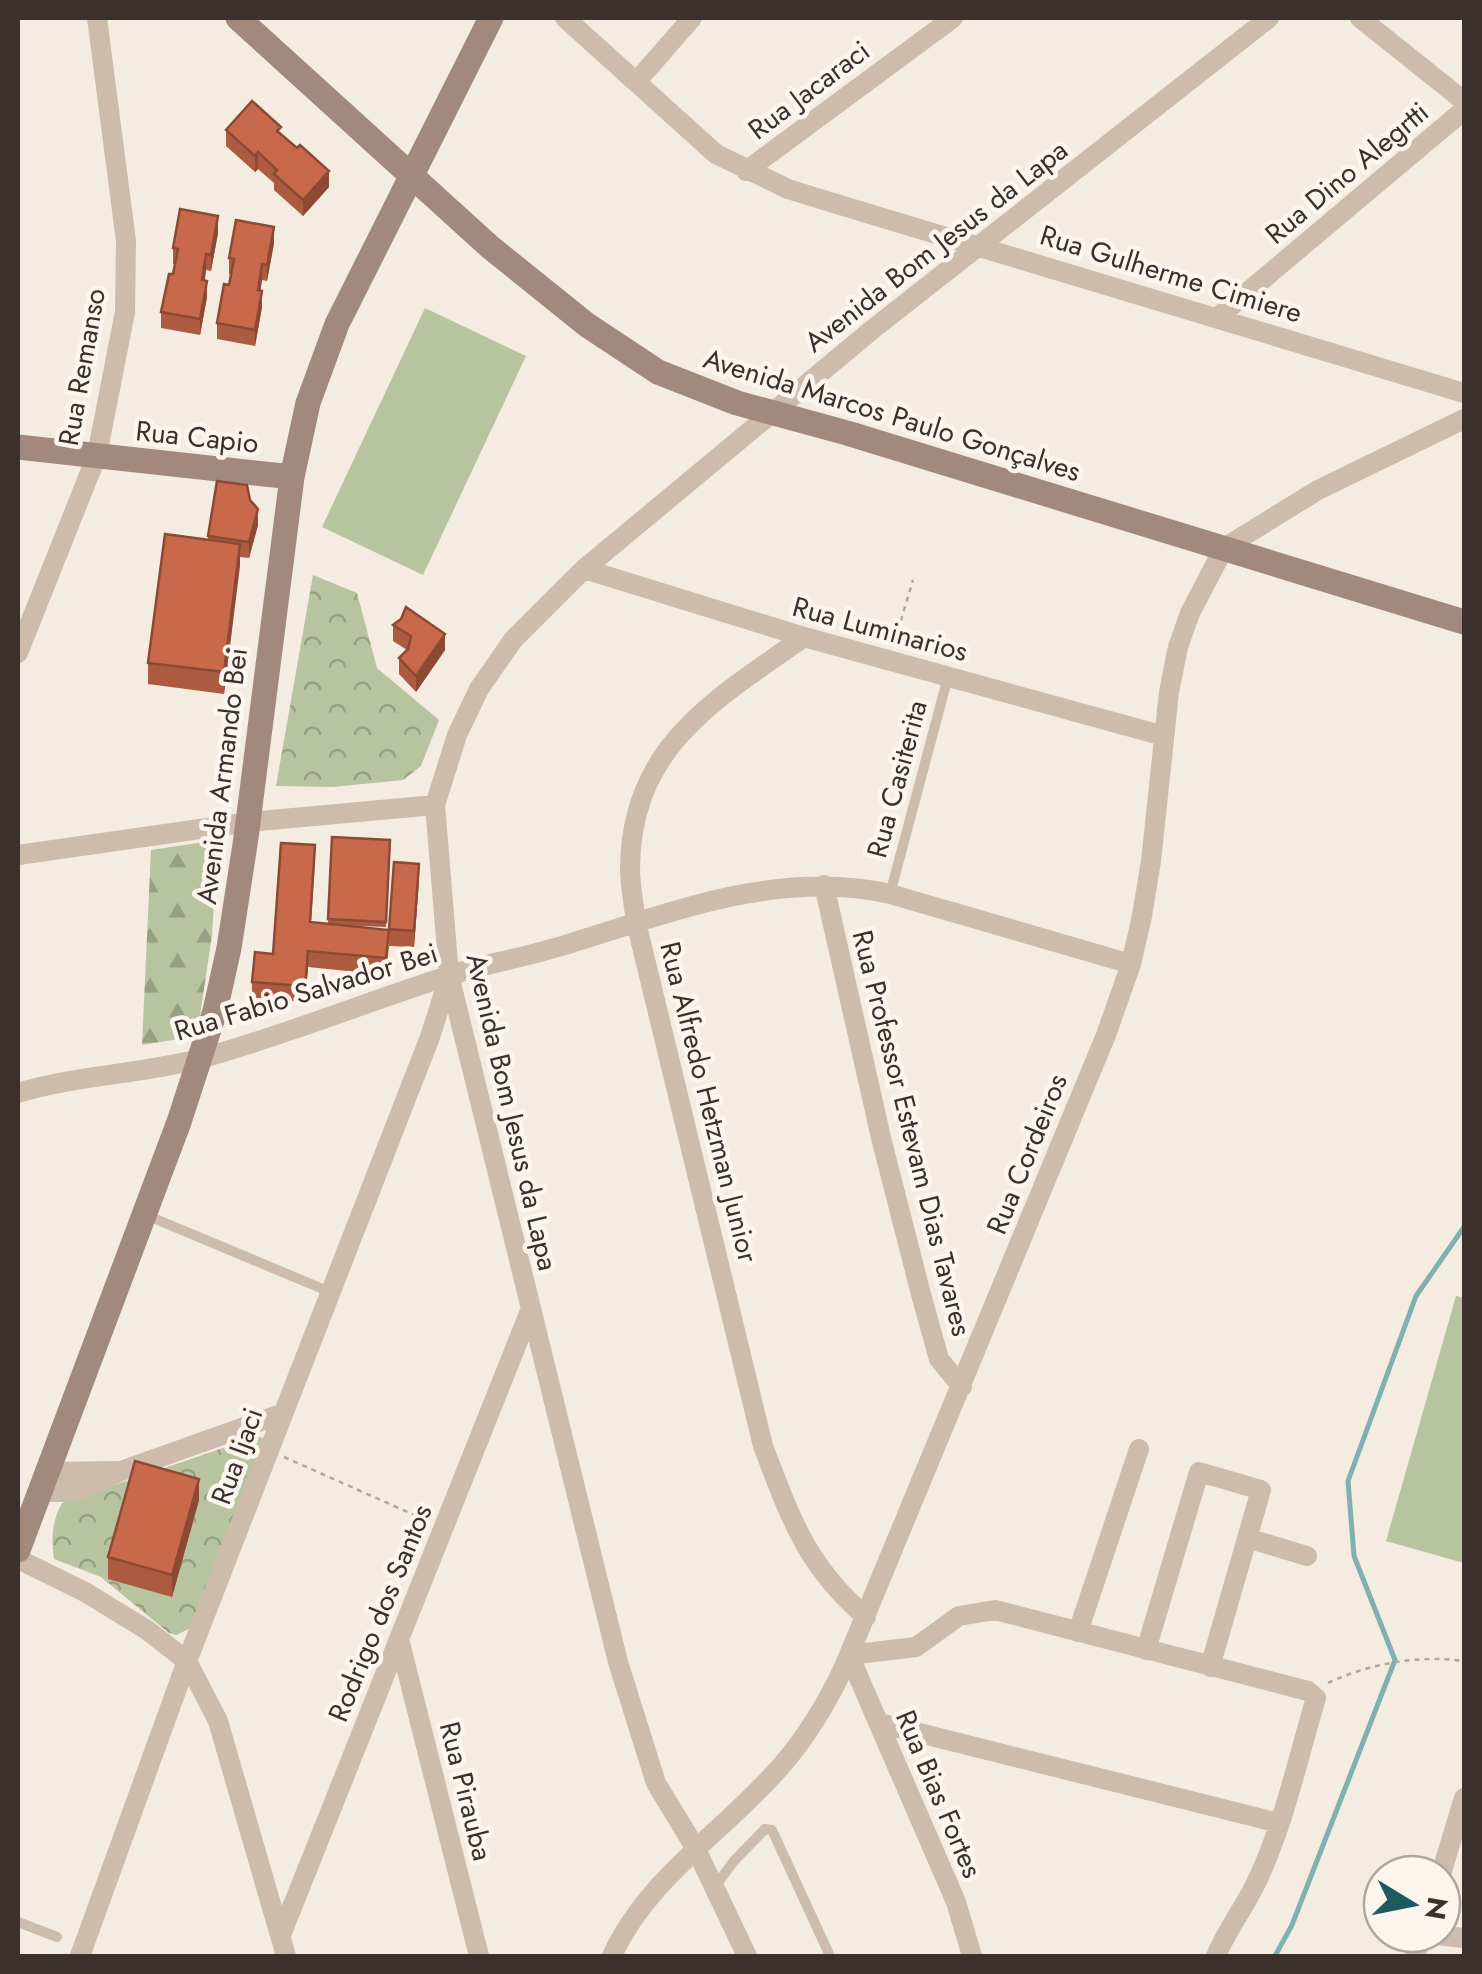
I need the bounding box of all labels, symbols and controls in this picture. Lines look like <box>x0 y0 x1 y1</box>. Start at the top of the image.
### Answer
street label: Rua Jacaraci <box>740 31 878 149</box>
street label: Rua Dino Alegrtti <box>1256 92 1438 254</box>
street label: Avenida Bom Jesus da Lapa <box>796 130 1076 362</box>
street label: Rua Gulherme Cimiere <box>1035 215 1307 333</box>
street label: Rua Remanso <box>48 285 116 449</box>
street label: Avenida Marcos Paulo Gonçalves <box>698 338 1086 492</box>
street label: Rua Capio <box>133 410 261 464</box>
street label: Rua Luminarios <box>788 586 972 672</box>
street label: Avenida Armando Bei <box>186 645 258 907</box>
street label: Rua Casiterita <box>856 696 938 862</box>
street label: Rua Professor Estevam Dias Tavares <box>842 926 982 1340</box>
street label: Rua Fabio Salvador Bei <box>169 932 443 1052</box>
street label: Rua Alfredo Hetzman Junior <box>649 937 769 1267</box>
street label: Avenida Bom Jesus da Lapa <box>456 949 568 1275</box>
street label: Rua Cordeiros <box>976 1068 1078 1240</box>
street label: Rua Ijaci <box>201 1402 273 1510</box>
street label: Rodrigo dos Santos <box>318 1498 442 1728</box>
street label: Rua Bias Fortes <box>885 1704 993 1884</box>
street label: Rua Pirauba <box>429 1717 503 1865</box>
north arrow <box>1362 1854 1462 1954</box>
text: N <box>1414 1894 1458 1923</box>

